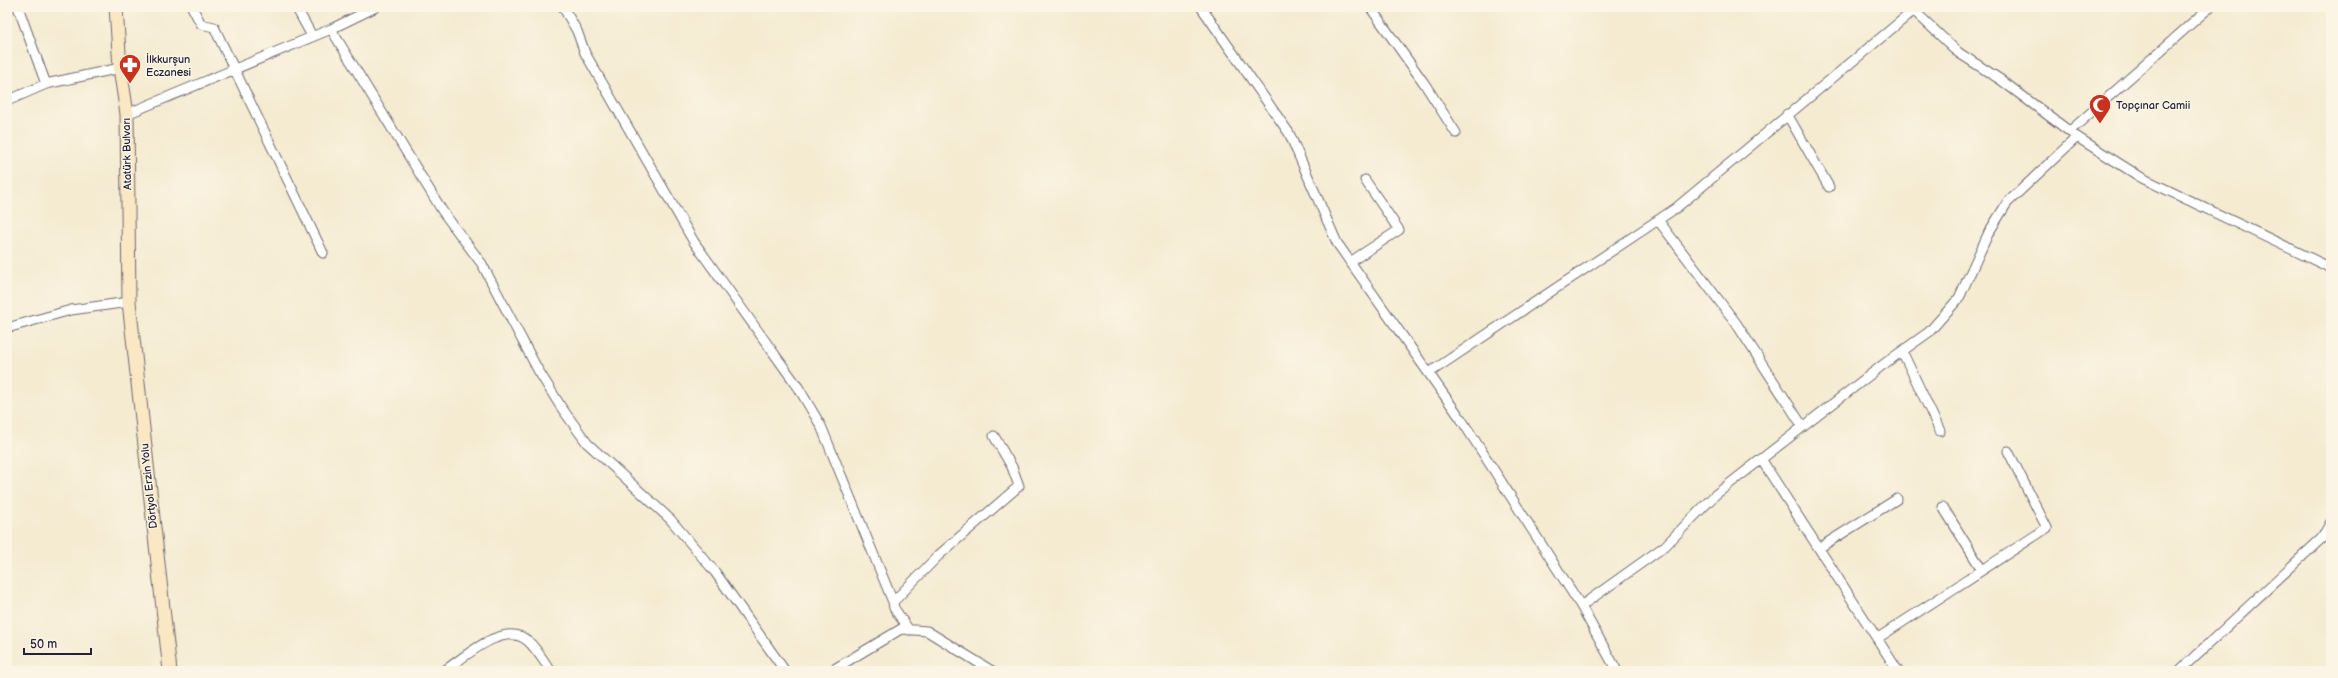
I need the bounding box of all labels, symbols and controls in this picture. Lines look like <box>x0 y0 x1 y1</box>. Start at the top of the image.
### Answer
pharmacy icon: İlkkurşun Eczanesi <box>117 52 143 85</box>
place label: İlkkurşun Eczanesi <box>146 53 191 79</box>
mosque icon: Topçınar Camii <box>2087 92 2113 125</box>
place label: Topçınar Camii <box>2116 99 2190 112</box>
street label: Atatürk Bulvarı <box>120 118 134 190</box>
street label: Dörtyol Erzin Yolu <box>138 443 160 529</box>
scale bar <box>24 630 91 656</box>
text: 50 m <box>30 637 57 652</box>

